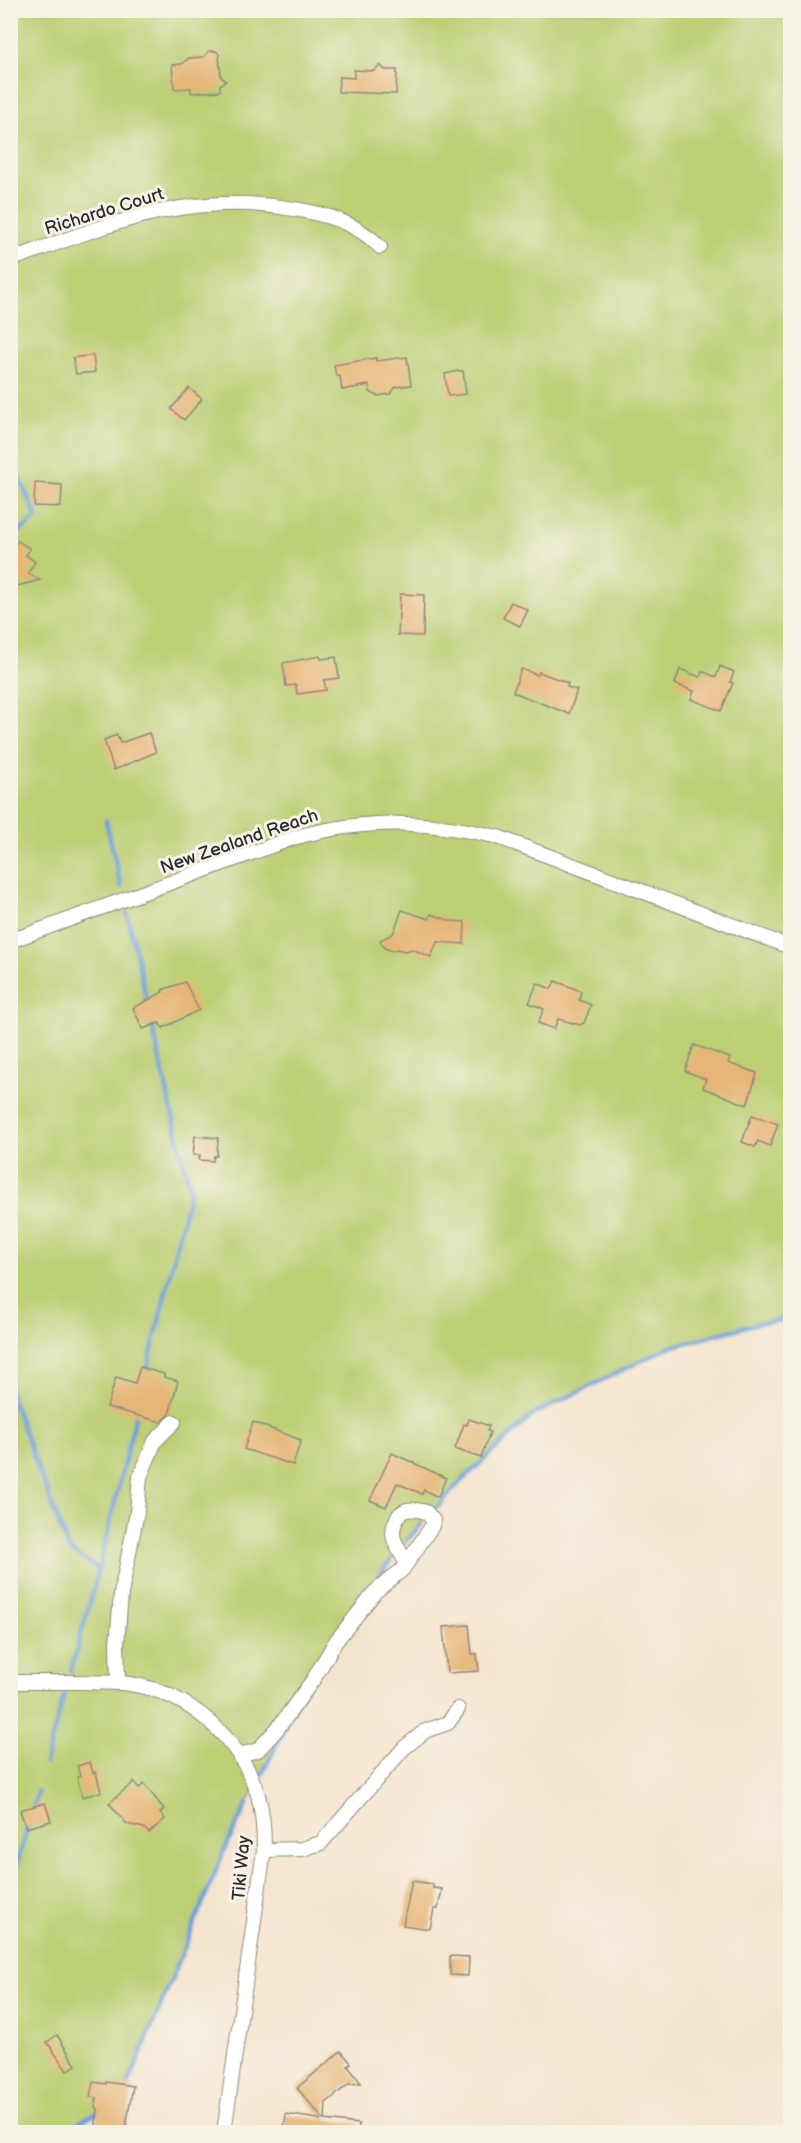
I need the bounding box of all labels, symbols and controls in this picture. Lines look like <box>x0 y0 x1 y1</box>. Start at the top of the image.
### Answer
street label: Richardo Court <box>42 183 167 240</box>
street label: New Zealand Reach <box>157 805 321 878</box>
street label: Tiki Way <box>228 1834 255 1901</box>

